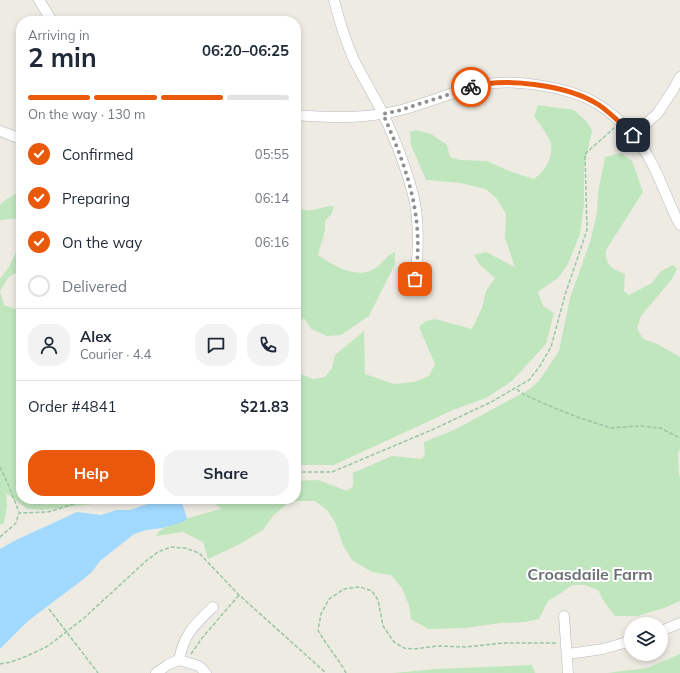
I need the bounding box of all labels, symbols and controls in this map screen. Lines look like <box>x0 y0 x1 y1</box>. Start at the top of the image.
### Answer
text: Arriving in <box>28 27 90 43</box>
text: 2 min <box>28 41 97 74</box>
text: 06:20–06:25 <box>202 41 289 60</box>
courier <box>451 67 491 107</box>
icon: bike <box>460 76 482 98</box>
text: On the way · 130 m <box>28 106 145 122</box>
pin <box>616 118 650 152</box>
icon: home <box>622 124 644 146</box>
icon: check <box>28 143 50 165</box>
text: Confirmed <box>62 145 133 164</box>
text: 05:55 <box>255 146 289 162</box>
icon: check <box>28 187 50 209</box>
text: Preparing <box>62 189 130 208</box>
text: 06:14 <box>255 190 289 206</box>
icon: check <box>28 231 50 253</box>
text: On the way <box>62 233 142 252</box>
text: 06:16 <box>255 234 289 250</box>
pin <box>398 262 432 296</box>
icon: bag <box>404 268 426 290</box>
text: Delivered <box>62 277 127 296</box>
button: person <box>28 324 70 366</box>
button: chat <box>195 324 237 366</box>
button: phone <box>247 324 289 366</box>
text: Alex <box>80 327 112 346</box>
text: Courier · 4.4 <box>80 346 151 362</box>
text: Order #4841 <box>28 397 116 416</box>
text: $21.83 <box>240 397 289 416</box>
button: Help <box>28 450 155 496</box>
button: Share <box>163 450 289 496</box>
district label: Croasdaile Farm <box>527 564 653 584</box>
map controls <box>624 617 668 661</box>
button: layers <box>624 617 668 661</box>

